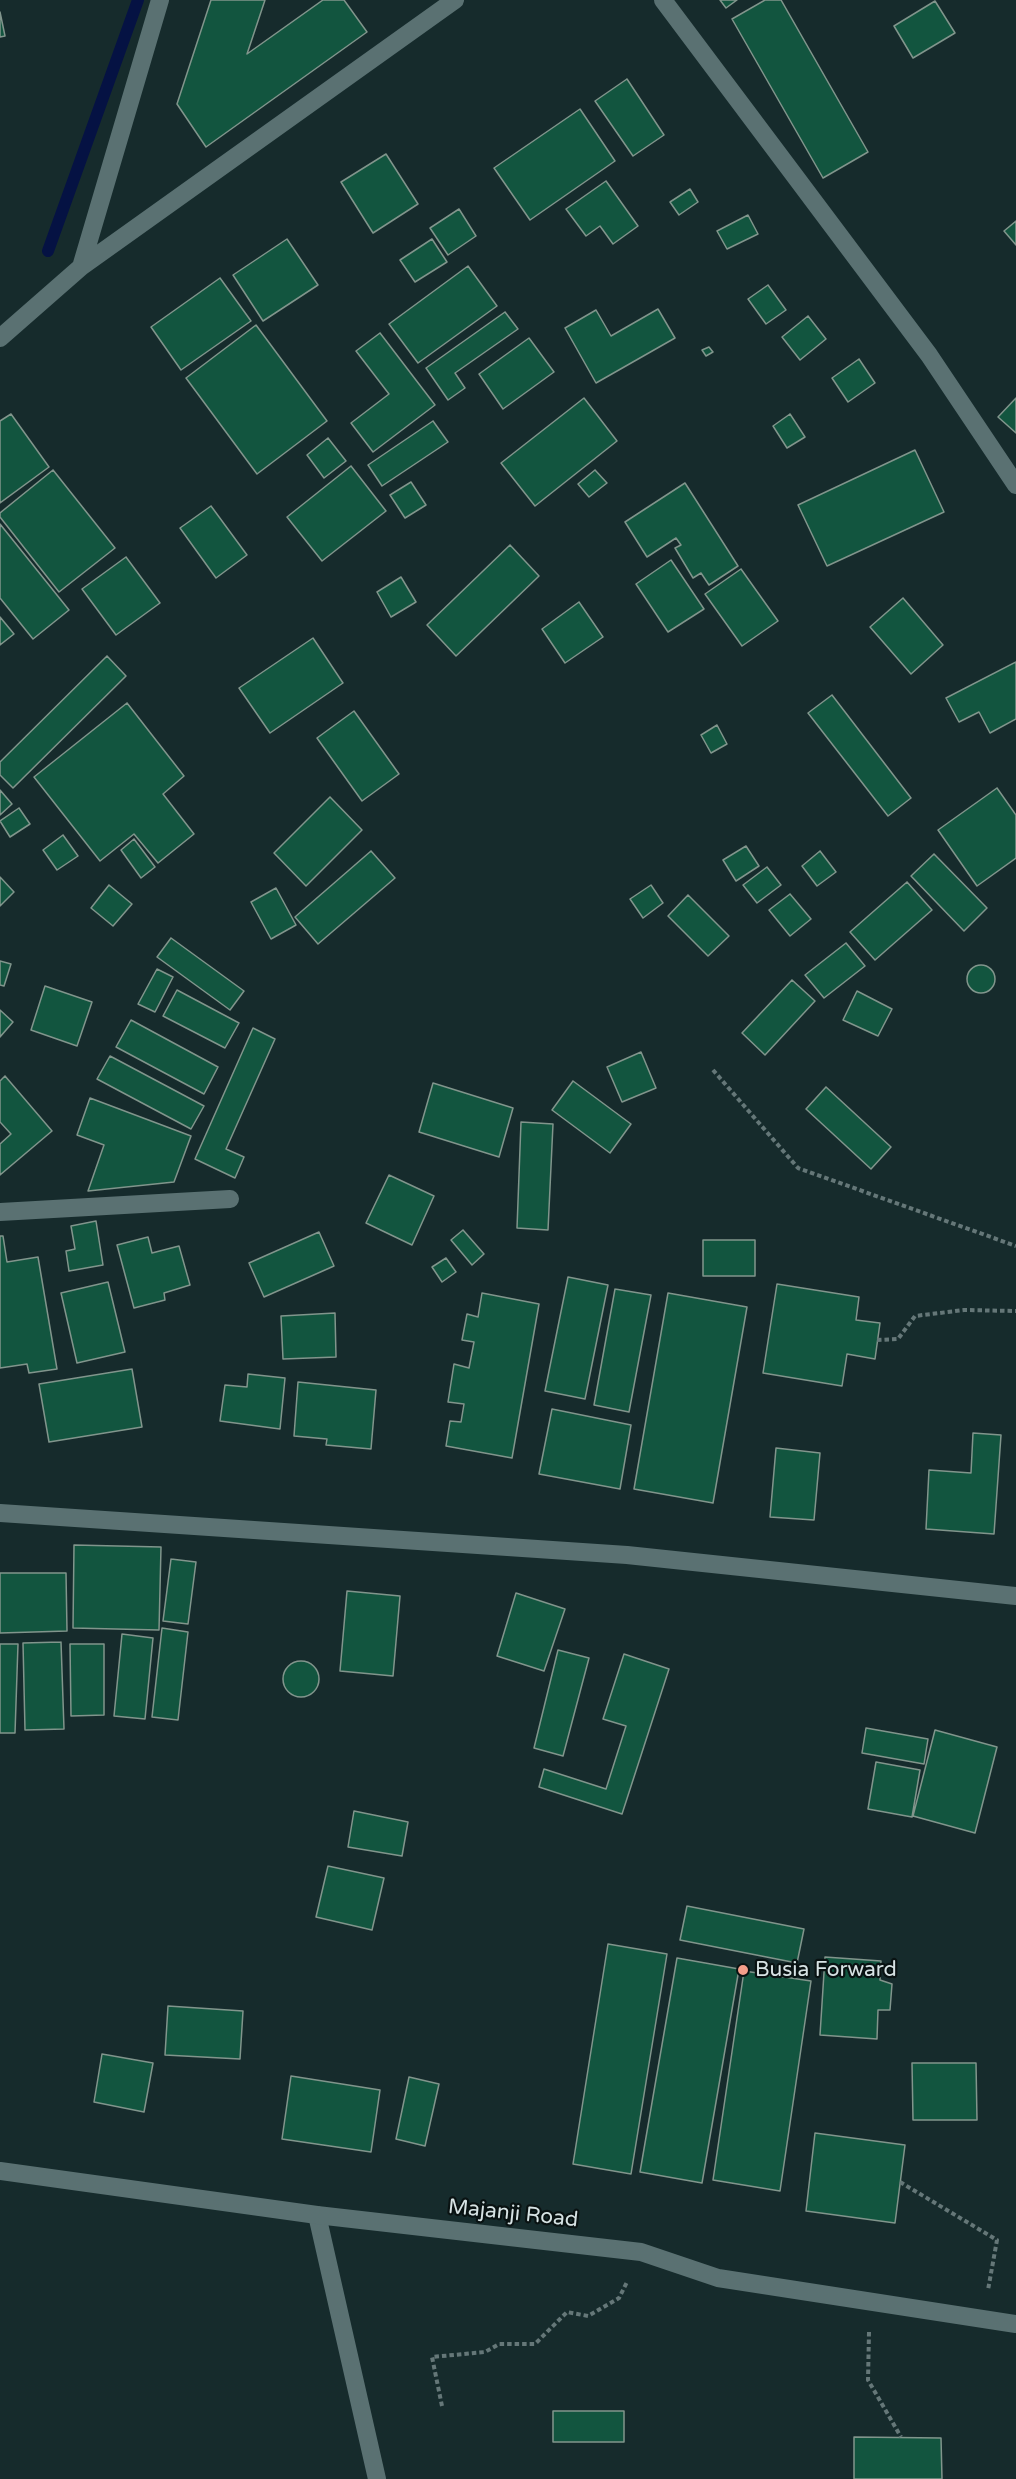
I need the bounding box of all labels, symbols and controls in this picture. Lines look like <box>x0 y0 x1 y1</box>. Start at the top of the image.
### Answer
place label: Busia Forward <box>755 1957 897 1983</box>
marker: Busia Forward <box>736 1963 750 1977</box>
street label: Majanji Road <box>447 2195 579 2233</box>

